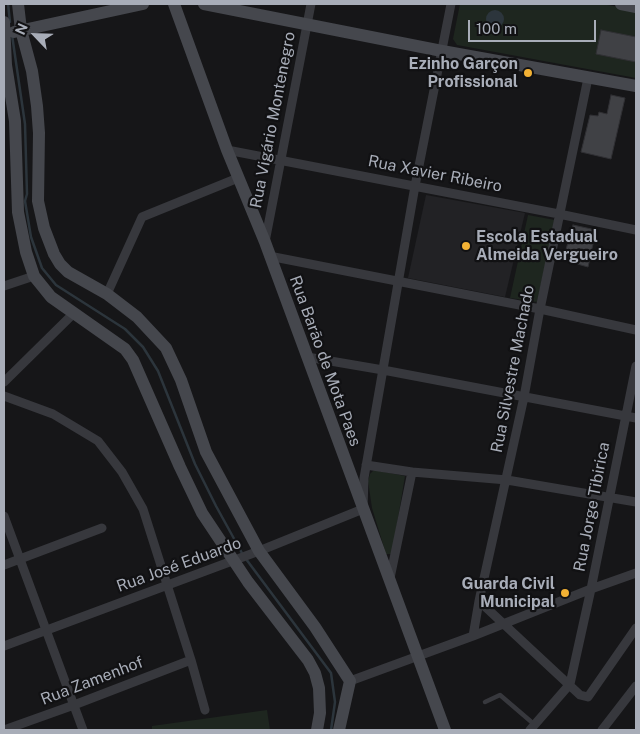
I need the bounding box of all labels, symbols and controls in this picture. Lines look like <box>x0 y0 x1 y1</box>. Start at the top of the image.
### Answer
north arrow <box>10 10 60 60</box>
scale bar <box>470 10 598 42</box>
text: 100 m <box>476 20 517 37</box>
text: N <box>12 21 31 37</box>
street label: Rua Vigário Montenegro <box>246 30 300 210</box>
place label: Ezinho Garçon Profissional <box>408 54 518 92</box>
marker: Ezinho Garçon Profissional <box>522 67 534 79</box>
street label: Rua Xavier Ribeiro <box>366 152 504 196</box>
place label: Escola Estadual Almeida Vergueiro <box>476 227 618 265</box>
marker: Escola Estadual Almeida Vergueiro <box>460 240 472 252</box>
street label: Rua Barão de Mota Paes <box>285 273 365 449</box>
street label: Rua Silvestre Machado <box>487 284 539 454</box>
street label: Rua Jorge Tibirica <box>570 441 614 573</box>
street label: Rua José Eduardo <box>114 534 244 596</box>
place label: Guarda Civil Municipal <box>462 574 555 612</box>
marker: Guarda Civil Municipal <box>559 587 571 599</box>
street label: Rua Zamenhof <box>38 653 146 709</box>

